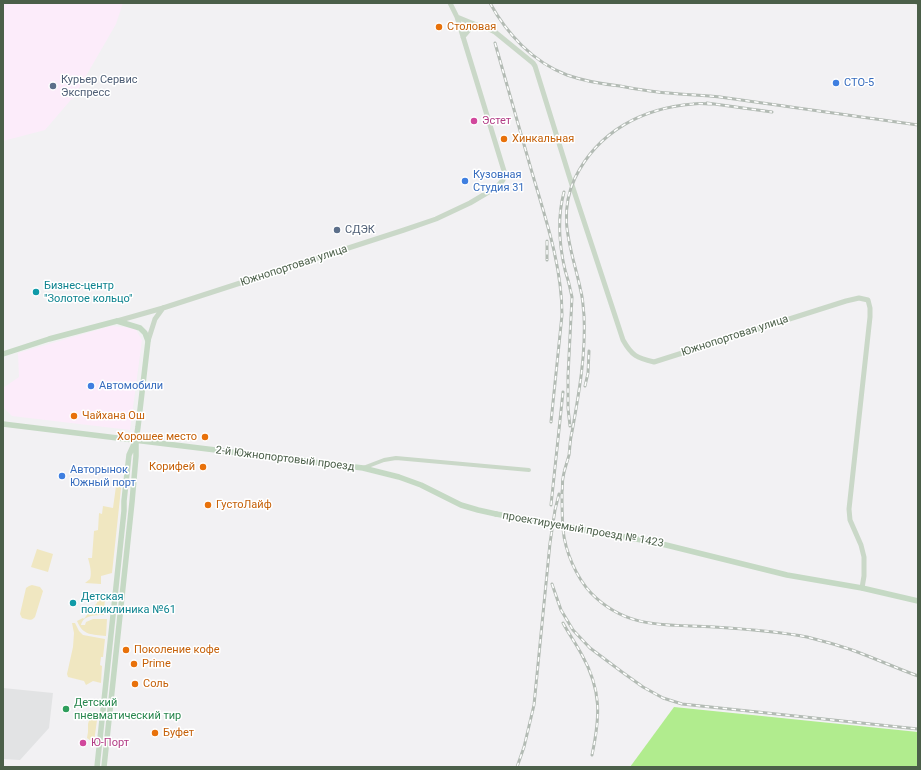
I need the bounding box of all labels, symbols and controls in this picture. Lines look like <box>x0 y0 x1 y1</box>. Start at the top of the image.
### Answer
place label: Столовая <box>447 20 496 34</box>
marker: Столовая <box>434 22 444 32</box>
place label: Курьер Сервис Экспресс <box>61 73 138 99</box>
place label: СТО-5 <box>844 76 874 90</box>
marker: СТО-5 <box>831 78 841 88</box>
marker: Курьер Сервис Экспресс <box>48 81 58 91</box>
place label: Эстет <box>482 114 511 128</box>
marker: Эстет <box>469 116 479 126</box>
place label: Хинкальная <box>512 132 574 146</box>
marker: Хинкальная <box>499 134 509 144</box>
place label: Кузовная Студия 31 <box>473 168 525 194</box>
marker: Кузовная Студия 31 <box>460 176 470 186</box>
place label: СДЭК <box>345 223 375 237</box>
marker: СДЭК <box>332 225 342 235</box>
street label: Южнопортовая улица <box>239 242 349 290</box>
place label: Бизнес-центр "Золотое кольцо" <box>44 279 133 305</box>
marker: Бизнес-центр "Золотое кольцо" <box>31 287 41 297</box>
street label: Южнопортовая улица <box>680 312 790 360</box>
place label: Автомобили <box>99 379 163 393</box>
marker: Автомобили <box>86 381 96 391</box>
place label: Чайхана Ош <box>82 409 145 423</box>
marker: Чайхана Ош <box>69 411 79 421</box>
place label: Хорошее место <box>117 430 197 444</box>
marker: Хорошее место <box>200 432 210 442</box>
street label: 2-й Южнопортовый проезд <box>215 444 355 474</box>
place label: Корифей <box>149 460 195 474</box>
marker: Корифей <box>198 462 208 472</box>
place label: Авторынок Южный порт <box>70 463 136 489</box>
marker: Авторынок Южный порт <box>57 471 67 481</box>
place label: ГустоЛайф <box>216 498 272 512</box>
marker: ГустоЛайф <box>203 500 213 510</box>
street label: проектируемый проезд № 1423 <box>501 509 665 551</box>
place label: Детская поликлиника №61 <box>81 590 176 616</box>
marker: Детская поликлиника №61 <box>68 598 78 608</box>
place label: Поколение кофе <box>134 643 220 657</box>
marker: Поколение кофе <box>121 645 131 655</box>
place label: Prime <box>142 657 171 671</box>
marker: Prime <box>129 659 139 669</box>
place label: Соль <box>143 677 169 691</box>
marker: Соль <box>130 679 140 689</box>
place label: Детский пневматический тир <box>74 696 181 722</box>
marker: Детский пневматический тир <box>61 704 71 714</box>
place label: Буфет <box>163 726 194 740</box>
marker: Буфет <box>150 728 160 738</box>
place label: Ю-Порт <box>91 736 129 750</box>
marker: Ю-Порт <box>78 738 88 748</box>

